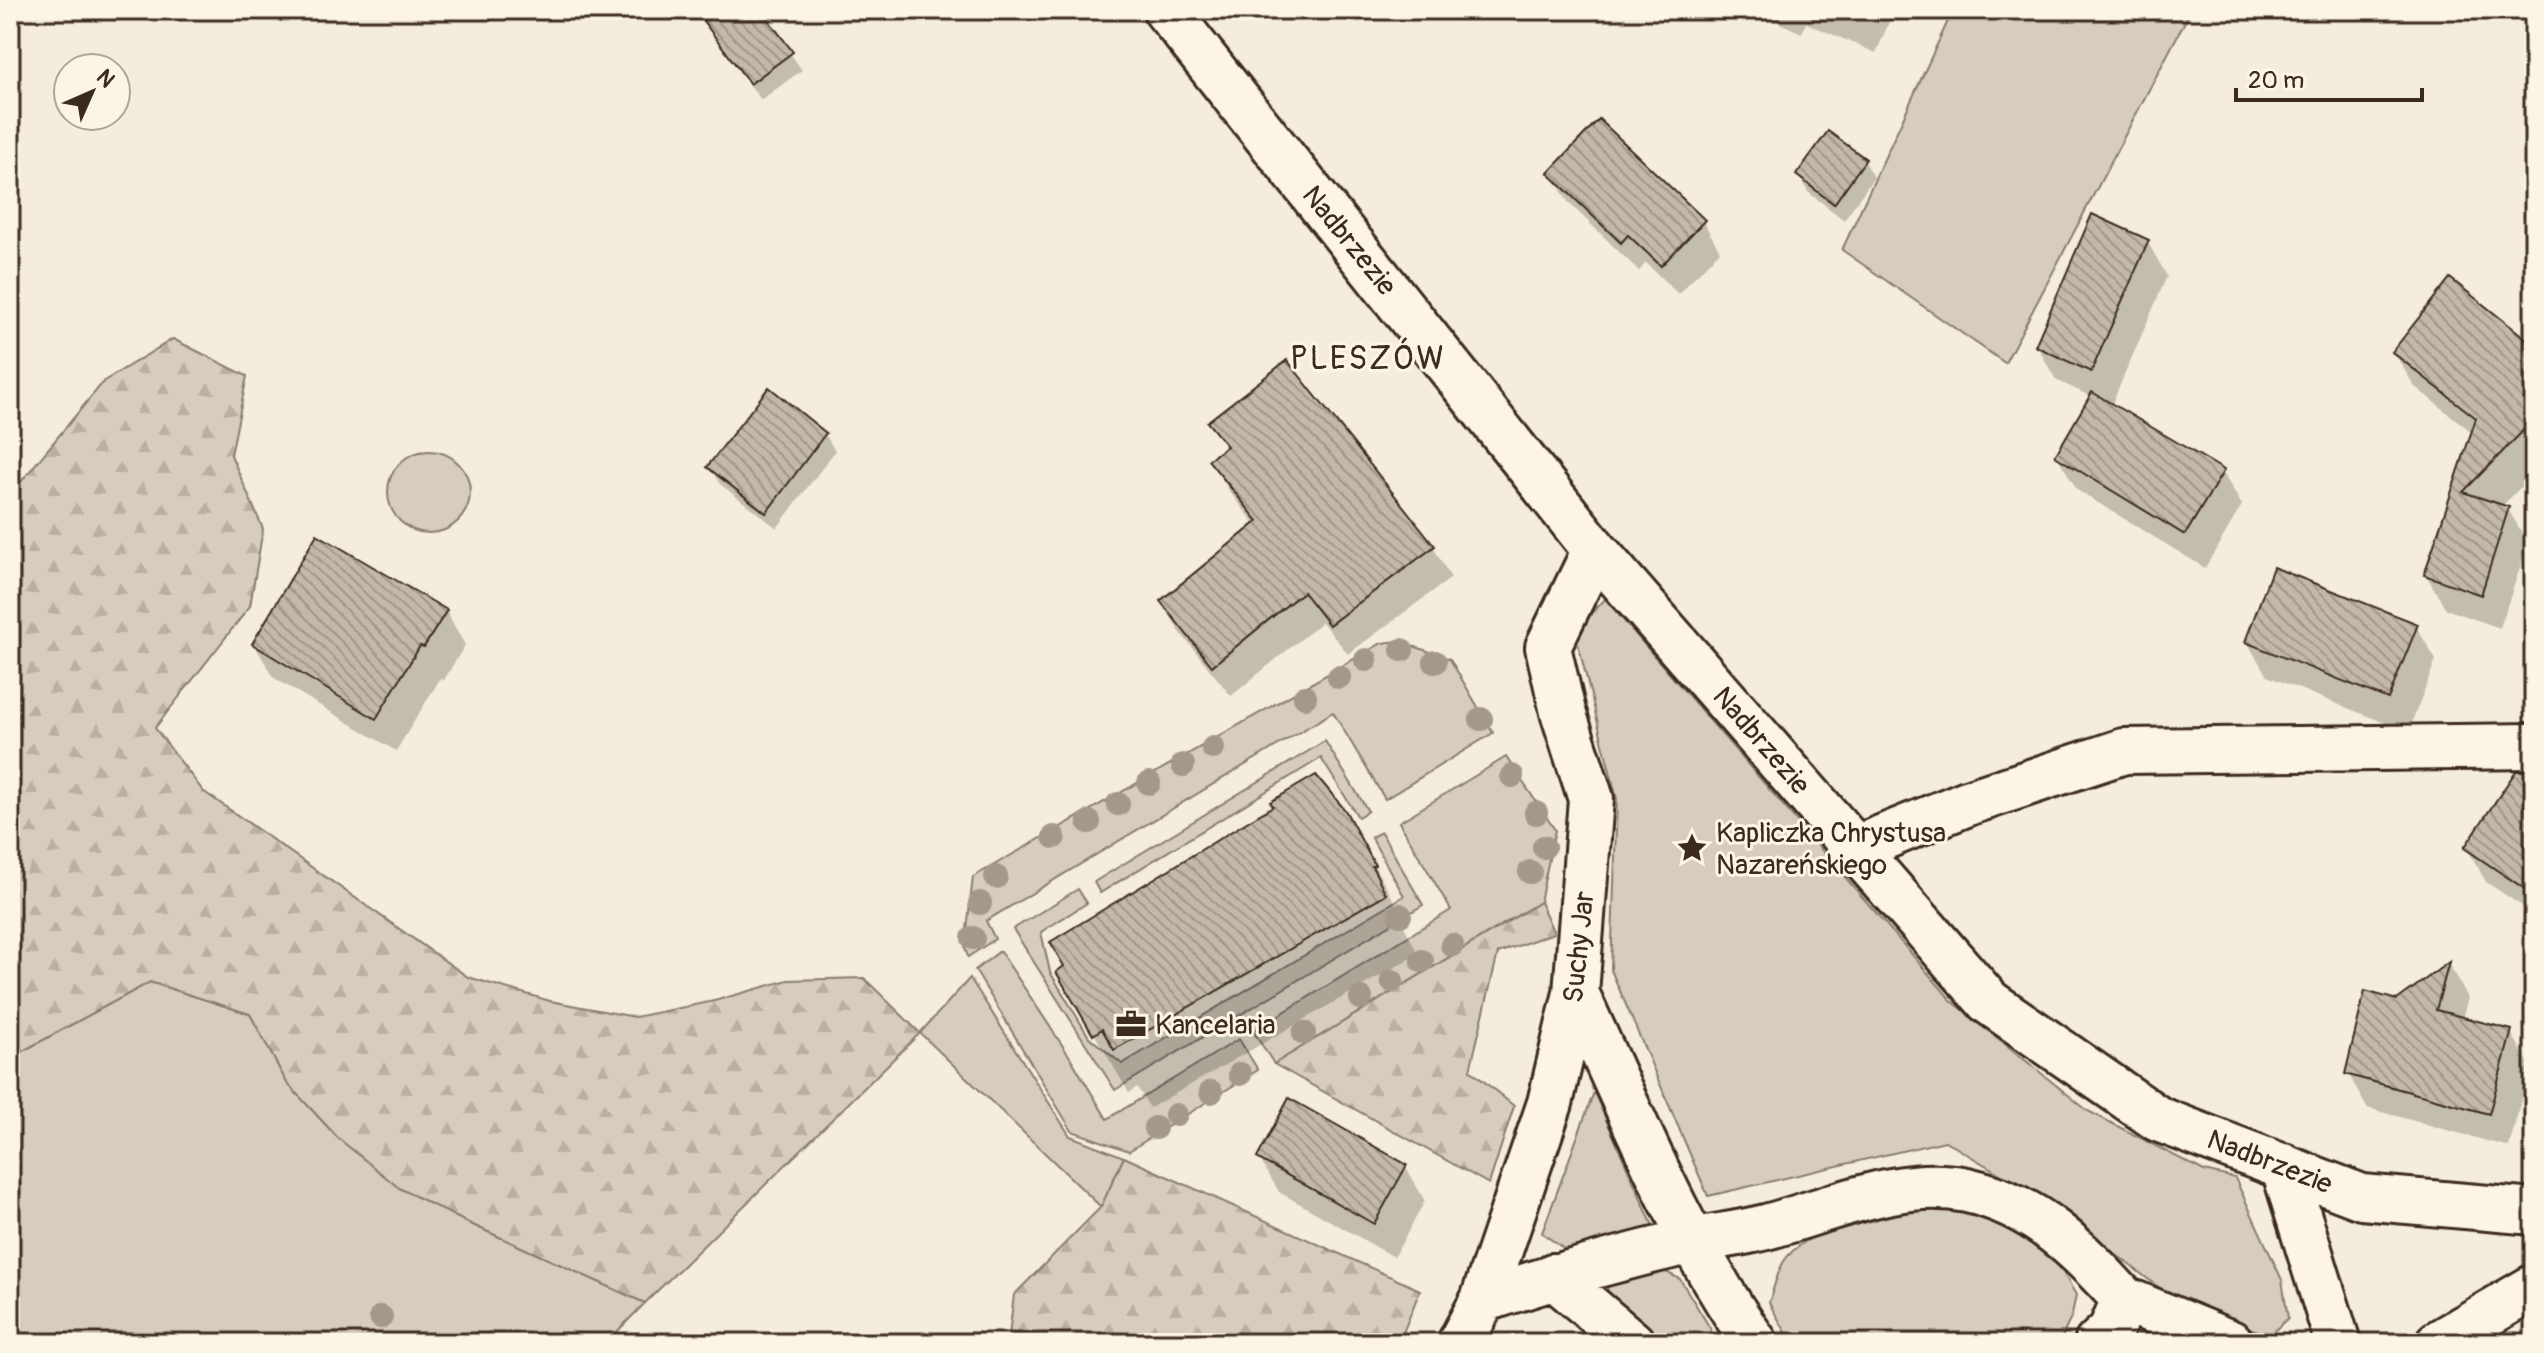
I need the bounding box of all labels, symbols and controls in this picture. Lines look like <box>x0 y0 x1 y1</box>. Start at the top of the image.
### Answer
north arrow <box>52 52 132 132</box>
scale bar <box>2236 52 2422 102</box>
text: N <box>90 63 121 94</box>
text: 20 m <box>2248 66 2304 95</box>
street label: Nadbrzezie <box>1294 179 1404 303</box>
district label: PLESZÓW <box>1290 337 1446 379</box>
street label: Nadbrzezie <box>1705 680 1817 802</box>
place label: Kapliczka Chrystusa Nazareńskiego <box>1716 816 1946 883</box>
place icon: Kapliczka Chrystusa Nazareńskiego <box>1675 831 1709 865</box>
street label: Suchy Jar <box>1556 890 1603 1005</box>
office icon: Kancelaria <box>1114 1007 1148 1041</box>
place label: Kancelaria <box>1155 1008 1276 1043</box>
street label: Nadbrzezie <box>2202 1123 2337 1202</box>

